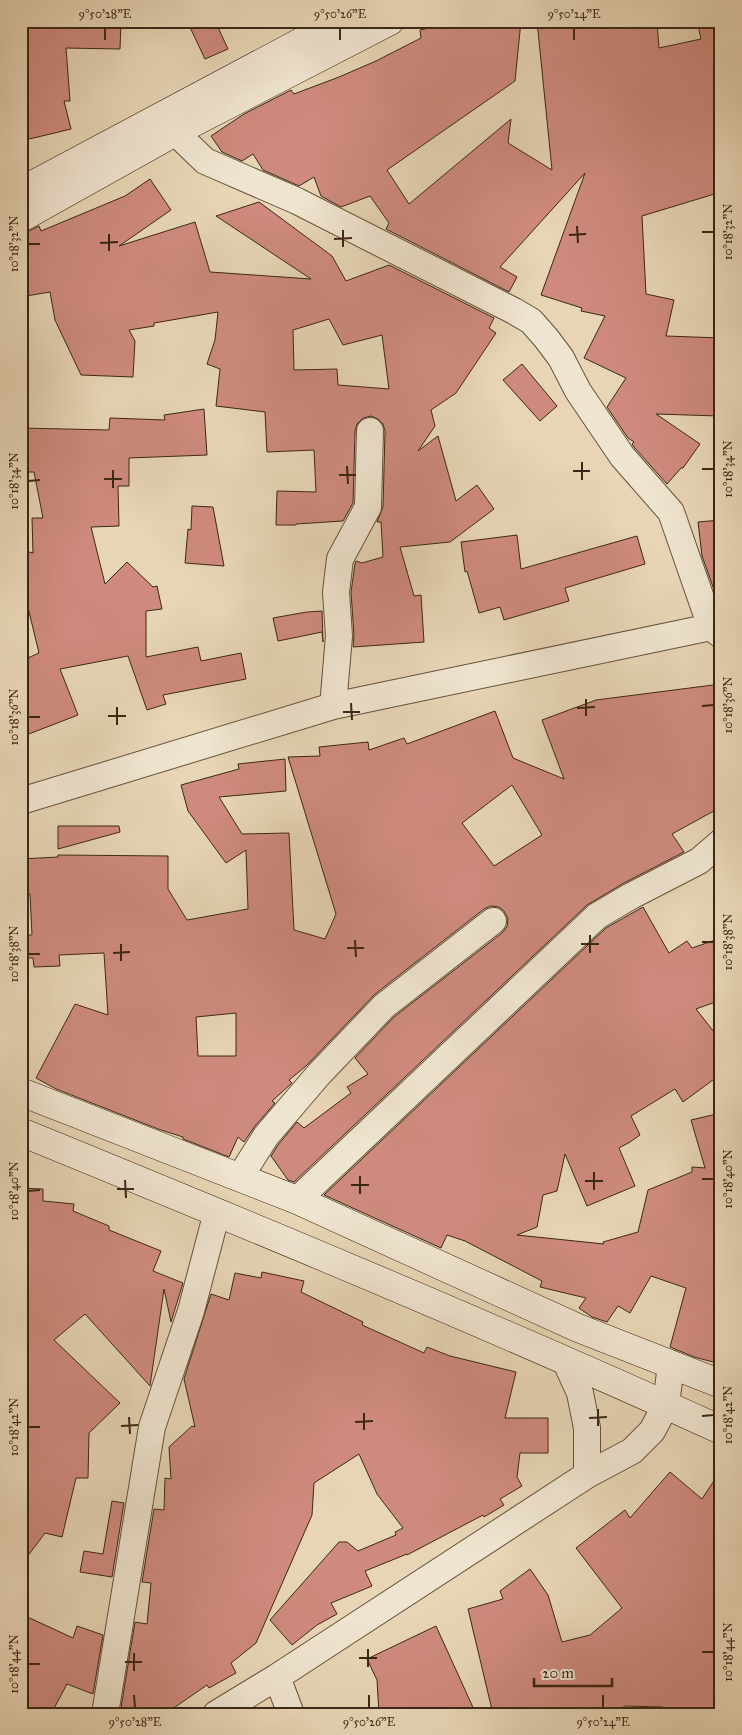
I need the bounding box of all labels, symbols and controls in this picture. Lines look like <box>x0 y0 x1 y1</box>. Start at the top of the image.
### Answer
text: 9°50'28"E <box>79 7 132 21</box>
text: 9°50'26"E <box>314 7 367 21</box>
text: 9°50'24"E <box>547 7 601 21</box>
text: 10°18'32"N <box>721 204 735 260</box>
text: 10°18'32"N <box>7 216 21 272</box>
text: 10°18'34"N <box>721 440 735 498</box>
text: 10°18'34"N <box>7 452 21 510</box>
text: 10°18'36"N <box>721 677 735 733</box>
text: 10°18'36"N <box>7 689 21 745</box>
text: 10°18'38"N <box>721 913 735 971</box>
text: 10°18'38"N <box>7 925 21 983</box>
text: 10°18'40"N <box>721 1149 735 1209</box>
text: 10°18'40"N <box>7 1161 21 1221</box>
text: 10°18'42"N <box>721 1386 735 1444</box>
text: 10°18'42"N <box>7 1398 21 1456</box>
text: 10°18'44"N <box>721 1622 735 1682</box>
text: 10°18'44"N <box>7 1634 21 1694</box>
scale bar <box>534 1655 612 1687</box>
text: 20 m <box>542 1664 574 1682</box>
text: 9°50'28"E <box>109 1715 162 1729</box>
text: 9°50'26"E <box>343 1715 396 1729</box>
text: 9°50'24"E <box>576 1715 630 1729</box>

